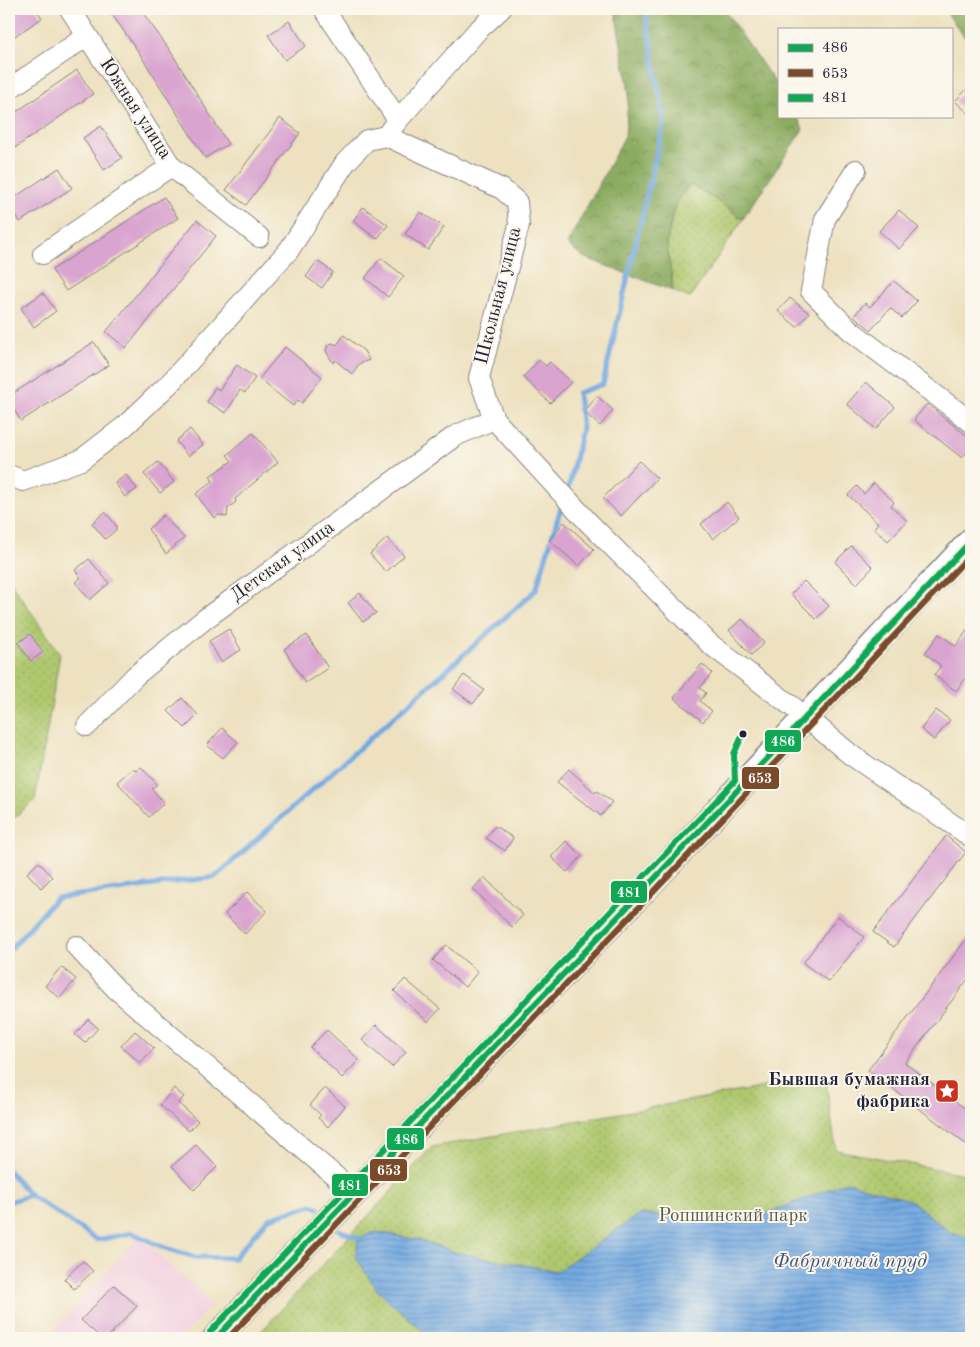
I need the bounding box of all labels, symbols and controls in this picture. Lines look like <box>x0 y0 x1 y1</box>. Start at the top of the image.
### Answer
legend <box>778 28 952 118</box>
text: 486 <box>822 41 848 56</box>
street label: Южная улица <box>95 55 175 163</box>
text: 653 <box>822 67 848 82</box>
text: 481 <box>822 91 848 106</box>
street label: Школьная улица <box>473 225 525 367</box>
street label: Детская улица <box>228 518 339 606</box>
unlabelled marker <box>738 729 748 739</box>
line badge: 486 <box>764 729 802 753</box>
text: 486 <box>771 735 795 749</box>
line badge: 653 <box>741 766 780 790</box>
text: 653 <box>748 772 772 786</box>
line badge: 481 <box>610 880 648 904</box>
text: 481 <box>617 886 641 900</box>
place label: Бывшая бумажная фабрика <box>768 1071 930 1112</box>
place icon: Бывшая бумажная фабрика <box>934 1078 960 1104</box>
line badge: 486 <box>386 1127 425 1151</box>
text: 486 <box>394 1133 418 1147</box>
line badge: 653 <box>369 1158 408 1182</box>
text: 653 <box>377 1164 401 1178</box>
line badge: 481 <box>331 1173 369 1197</box>
text: 481 <box>338 1179 362 1193</box>
park label: Ропшинский парк <box>658 1207 808 1226</box>
water label: Фабричный пруд <box>773 1252 927 1272</box>

